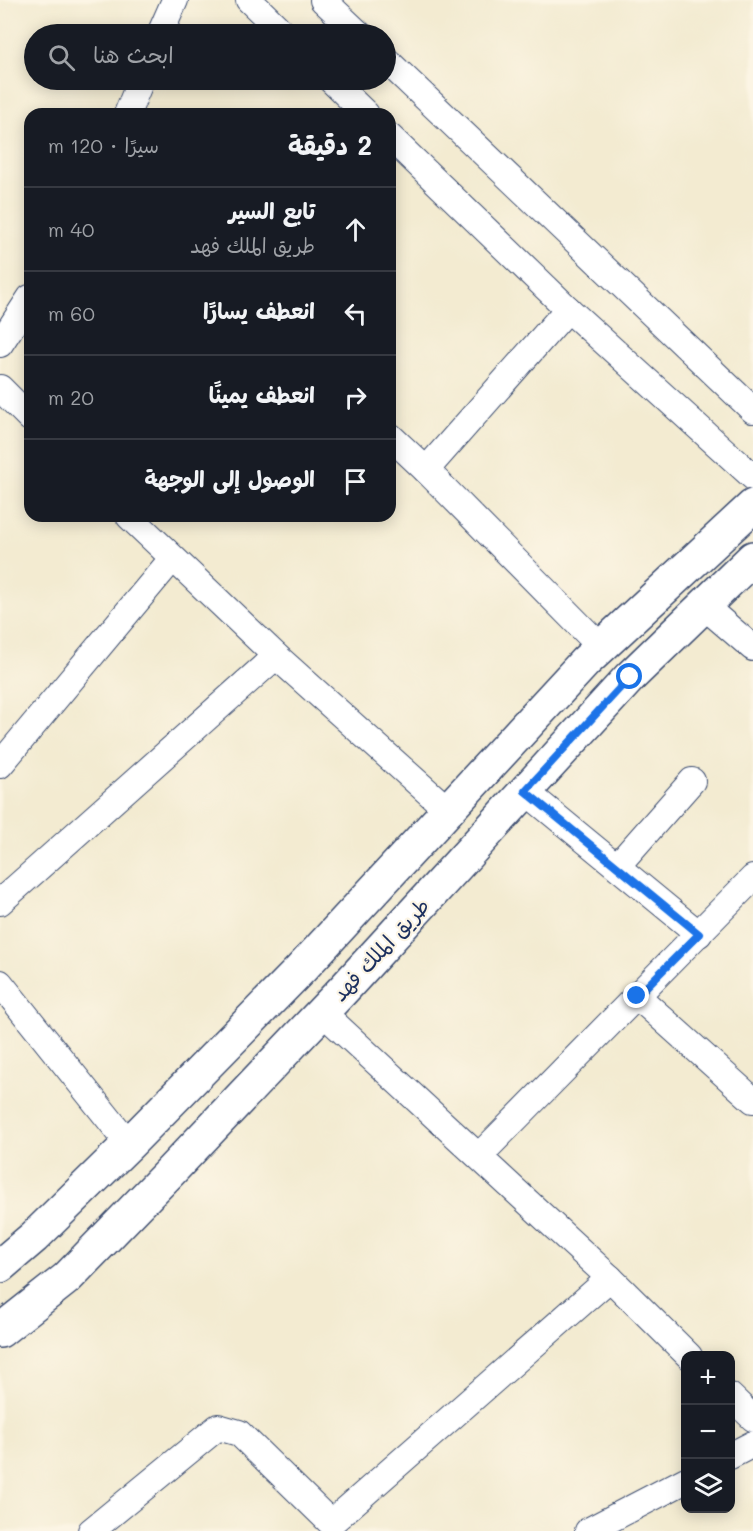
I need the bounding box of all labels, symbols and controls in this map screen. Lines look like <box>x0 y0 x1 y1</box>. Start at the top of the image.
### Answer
search box <box>24 24 396 90</box>
text: ابحث هنا <box>93 40 174 69</box>
icon: search <box>45 41 78 74</box>
text: 2 دقيقة <box>288 128 372 162</box>
text: سيرًا · 120 m <box>48 132 159 158</box>
text: تابع السير <box>229 196 315 225</box>
icon: ahead <box>339 213 372 246</box>
text: 40 m <box>48 216 94 242</box>
text: طريق الملك فهد <box>190 232 315 258</box>
text: انعطف يسارًا <box>203 296 315 325</box>
icon: left <box>339 297 372 330</box>
text: 60 m <box>48 300 95 326</box>
text: انعطف يمينًا <box>209 380 315 409</box>
icon: right <box>339 381 372 414</box>
text: 20 m <box>48 384 94 410</box>
text: الوصول إلى الوجهة <box>144 464 315 493</box>
icon: arrive <box>339 465 372 498</box>
route start <box>616 663 642 689</box>
street label: طريق الملك فهد <box>325 892 435 1006</box>
route end <box>623 982 649 1008</box>
map controls <box>681 1351 735 1513</box>
button: + <box>681 1351 735 1405</box>
button: − <box>681 1405 735 1459</box>
button: layers <box>681 1459 735 1513</box>

